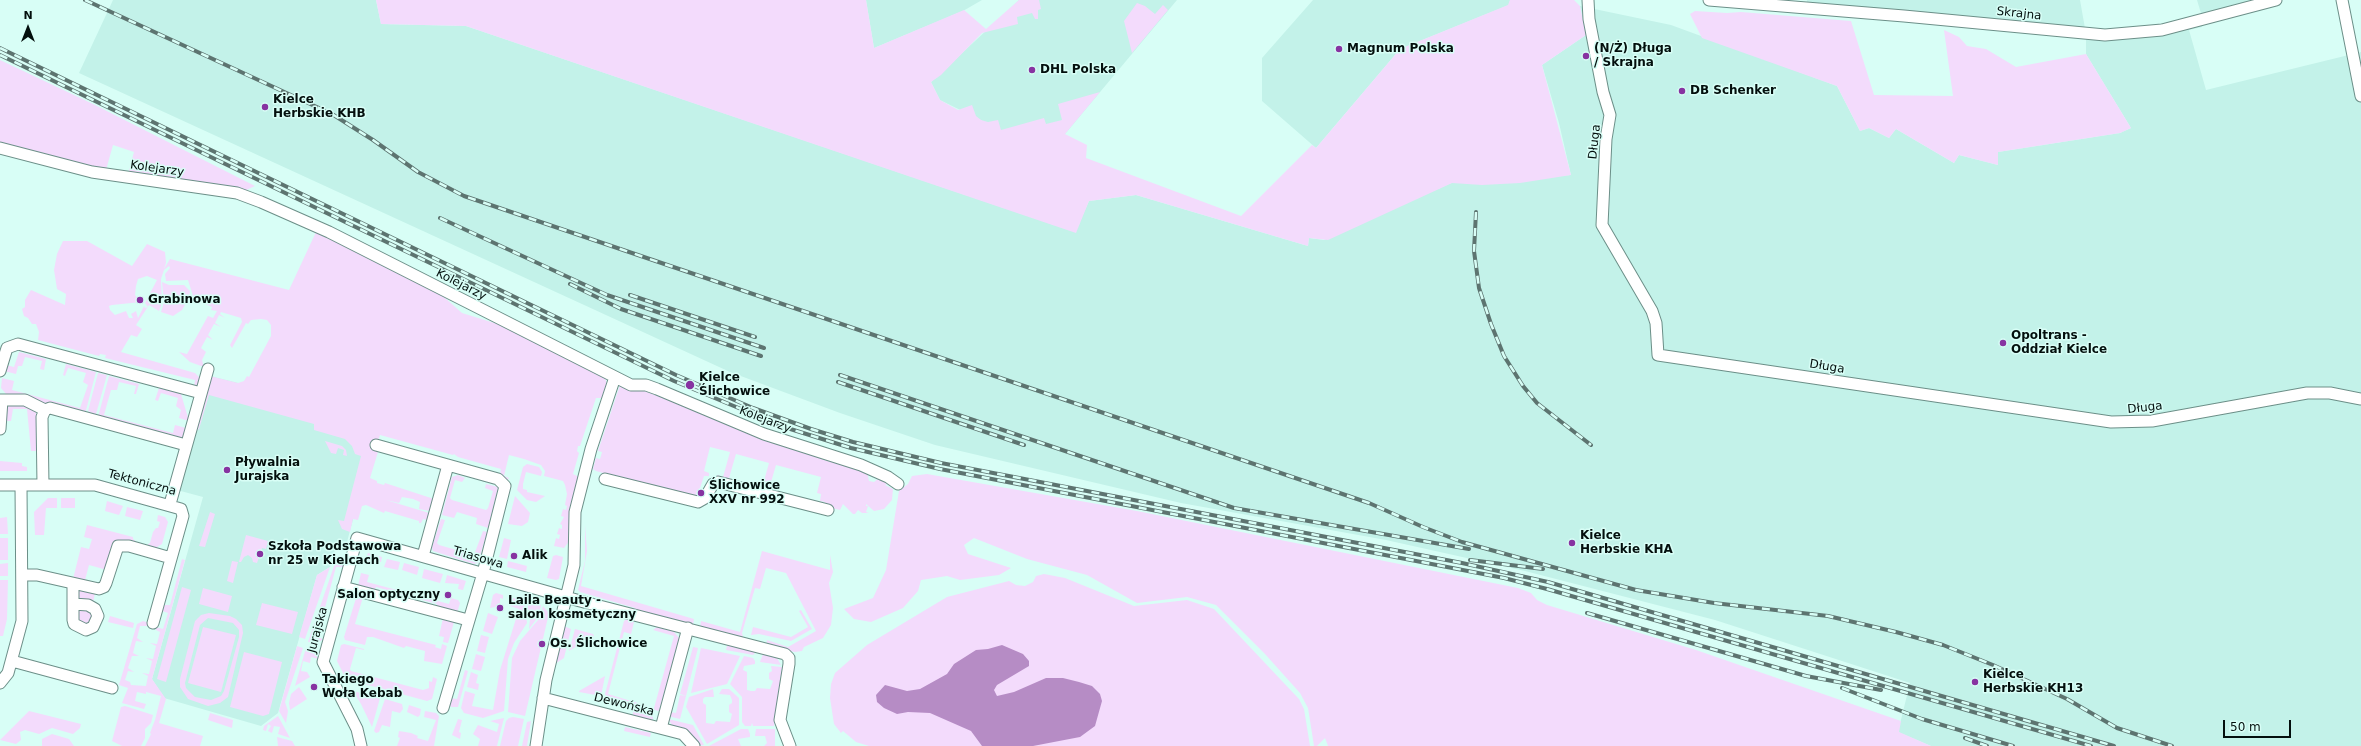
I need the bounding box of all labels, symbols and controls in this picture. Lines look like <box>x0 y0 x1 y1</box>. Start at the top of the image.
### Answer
street label: Skrajna <box>1996 4 2042 24</box>
north arrow <box>8 8 48 48</box>
text: N <box>23 9 33 22</box>
place label: Magnum Polska <box>1347 42 1454 56</box>
place label: (N/Ż) Długa / Skrajna <box>1594 42 1672 70</box>
marker: Magnum Polska <box>1334 44 1344 54</box>
marker: (N/Ż) Długa / Skrajna <box>1581 51 1591 61</box>
place label: DHL Polska <box>1040 63 1116 77</box>
marker: DHL Polska <box>1027 65 1037 75</box>
place label: DB Schenker <box>1690 84 1776 98</box>
marker: DB Schenker <box>1677 86 1687 96</box>
place label: Kielce Herbskie KHB <box>273 93 366 121</box>
marker: Kielce Herbskie KHB <box>260 102 270 112</box>
street label: Długa <box>1586 124 1604 160</box>
street label: Kolejarzy <box>129 158 185 180</box>
street label: Kolejarzy <box>434 266 488 304</box>
place label: Grabinowa <box>148 293 221 307</box>
marker: Grabinowa <box>135 295 145 305</box>
place label: Opoltrans - Oddział Kielce <box>2011 329 2107 357</box>
marker: Opoltrans - Oddział Kielce <box>1998 338 2008 348</box>
street label: Długa <box>1808 357 1846 377</box>
place label: Kielce Ślichowice <box>699 371 770 399</box>
marker: Kielce Ślichowice <box>684 379 696 391</box>
street label: Długa <box>2127 399 2163 417</box>
street label: Kolejarzy <box>737 404 793 436</box>
place label: Pływalnia Jurajska <box>235 456 300 484</box>
marker: Pływalnia Jurajska <box>222 465 232 475</box>
street label: Tektoniczna <box>106 467 178 499</box>
place label: Ślichowice XXV nr 992 <box>709 479 785 507</box>
marker: Ślichowice XXV nr 992 <box>696 488 706 498</box>
place label: Kielce Herbskie KHA <box>1580 529 1673 557</box>
marker: Kielce Herbskie KHA <box>1567 538 1577 548</box>
place label: Szkoła Podstawowa nr 25 w Kielcach <box>268 540 401 568</box>
street label: Triasowa <box>451 544 505 572</box>
marker: Szkoła Podstawowa nr 25 w Kielcach <box>255 549 265 559</box>
place label: Alik <box>522 549 547 563</box>
marker: Alik <box>509 551 519 561</box>
place label: Salon optyczny <box>337 588 440 602</box>
marker: Salon optyczny <box>443 590 453 600</box>
place label: Laila Beauty - salon kosmetyczny <box>508 594 636 622</box>
marker: Laila Beauty - salon kosmetyczny <box>495 603 505 613</box>
street label: Jurajska <box>305 605 331 655</box>
place label: Os. Ślichowice <box>550 637 647 651</box>
marker: Os. Ślichowice <box>537 639 547 649</box>
place label: Kielce Herbskie KH13 <box>1983 668 2083 696</box>
place label: Takiego Woła Kebab <box>322 673 402 701</box>
marker: Kielce Herbskie KH13 <box>1970 677 1980 687</box>
marker: Takiego Woła Kebab <box>309 682 319 692</box>
street label: Dewońska <box>592 691 656 719</box>
scale bar <box>2225 712 2293 738</box>
text: 50 m <box>2230 720 2261 734</box>

